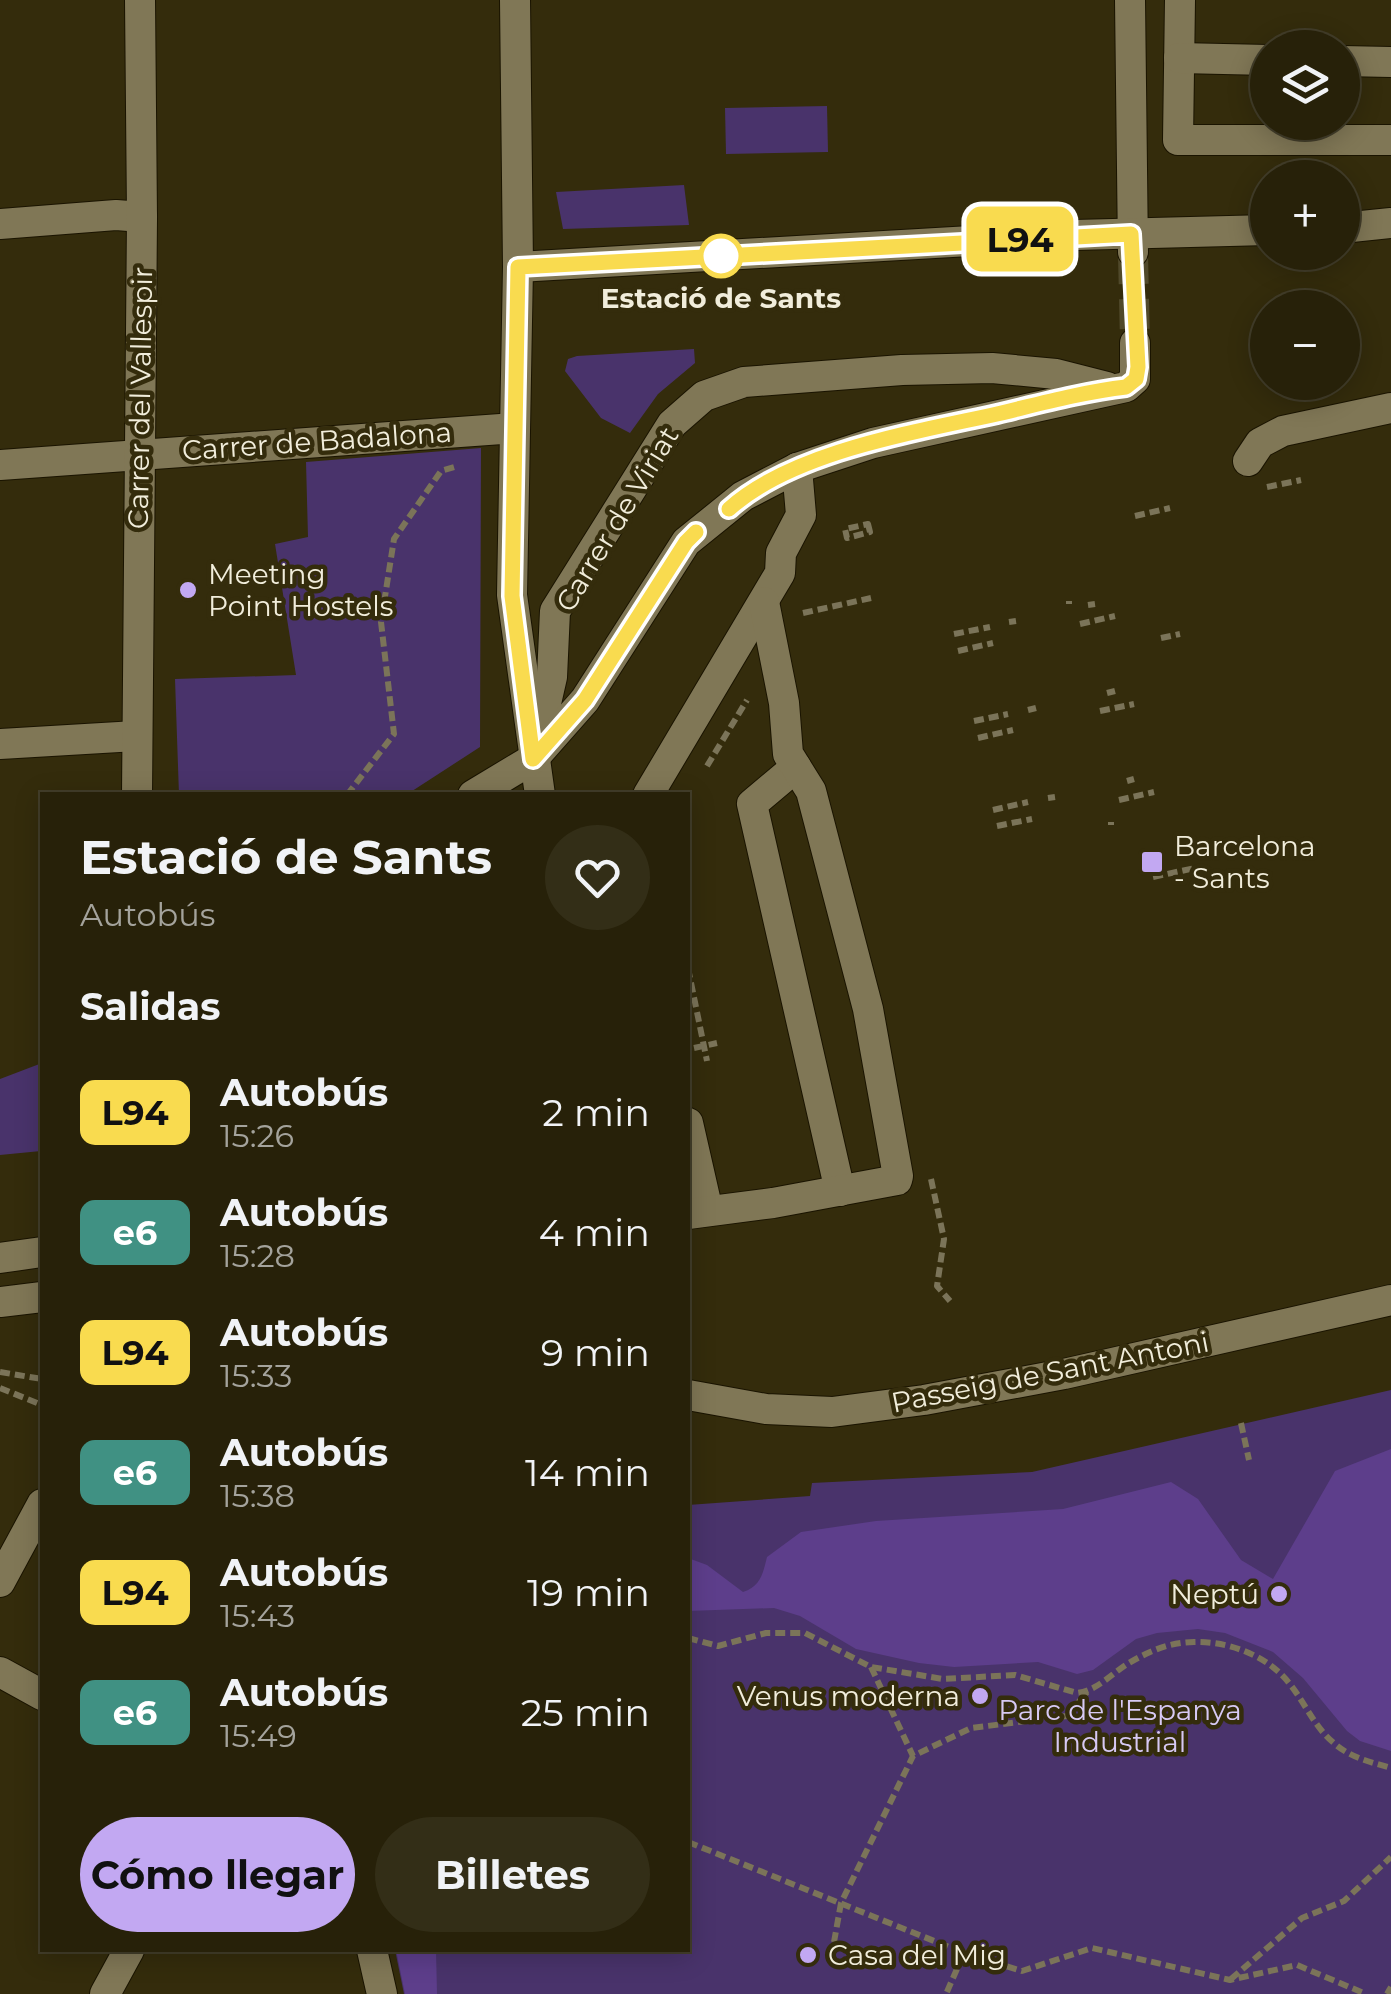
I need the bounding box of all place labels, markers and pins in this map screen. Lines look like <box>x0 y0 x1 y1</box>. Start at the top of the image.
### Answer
marker: Estació de Sants <box>700 235 742 277</box>
place label: Estació de Sants <box>601 281 841 315</box>
place label: Meeting Point Hostels <box>208 557 393 623</box>
marker: Meeting Point Hostels <box>177 579 199 601</box>
place label: Barcelona - Sants <box>1174 829 1315 895</box>
marker: Barcelona - Sants <box>1139 849 1165 875</box>
place label: Neptú <box>1170 1577 1259 1611</box>
marker: Neptú <box>1268 1583 1290 1605</box>
place label: Venus moderna <box>737 1679 960 1713</box>
marker: Venus moderna <box>969 1685 991 1707</box>
place label: Casa del Mig <box>828 1938 1006 1972</box>
marker: Casa del Mig <box>797 1944 819 1966</box>

